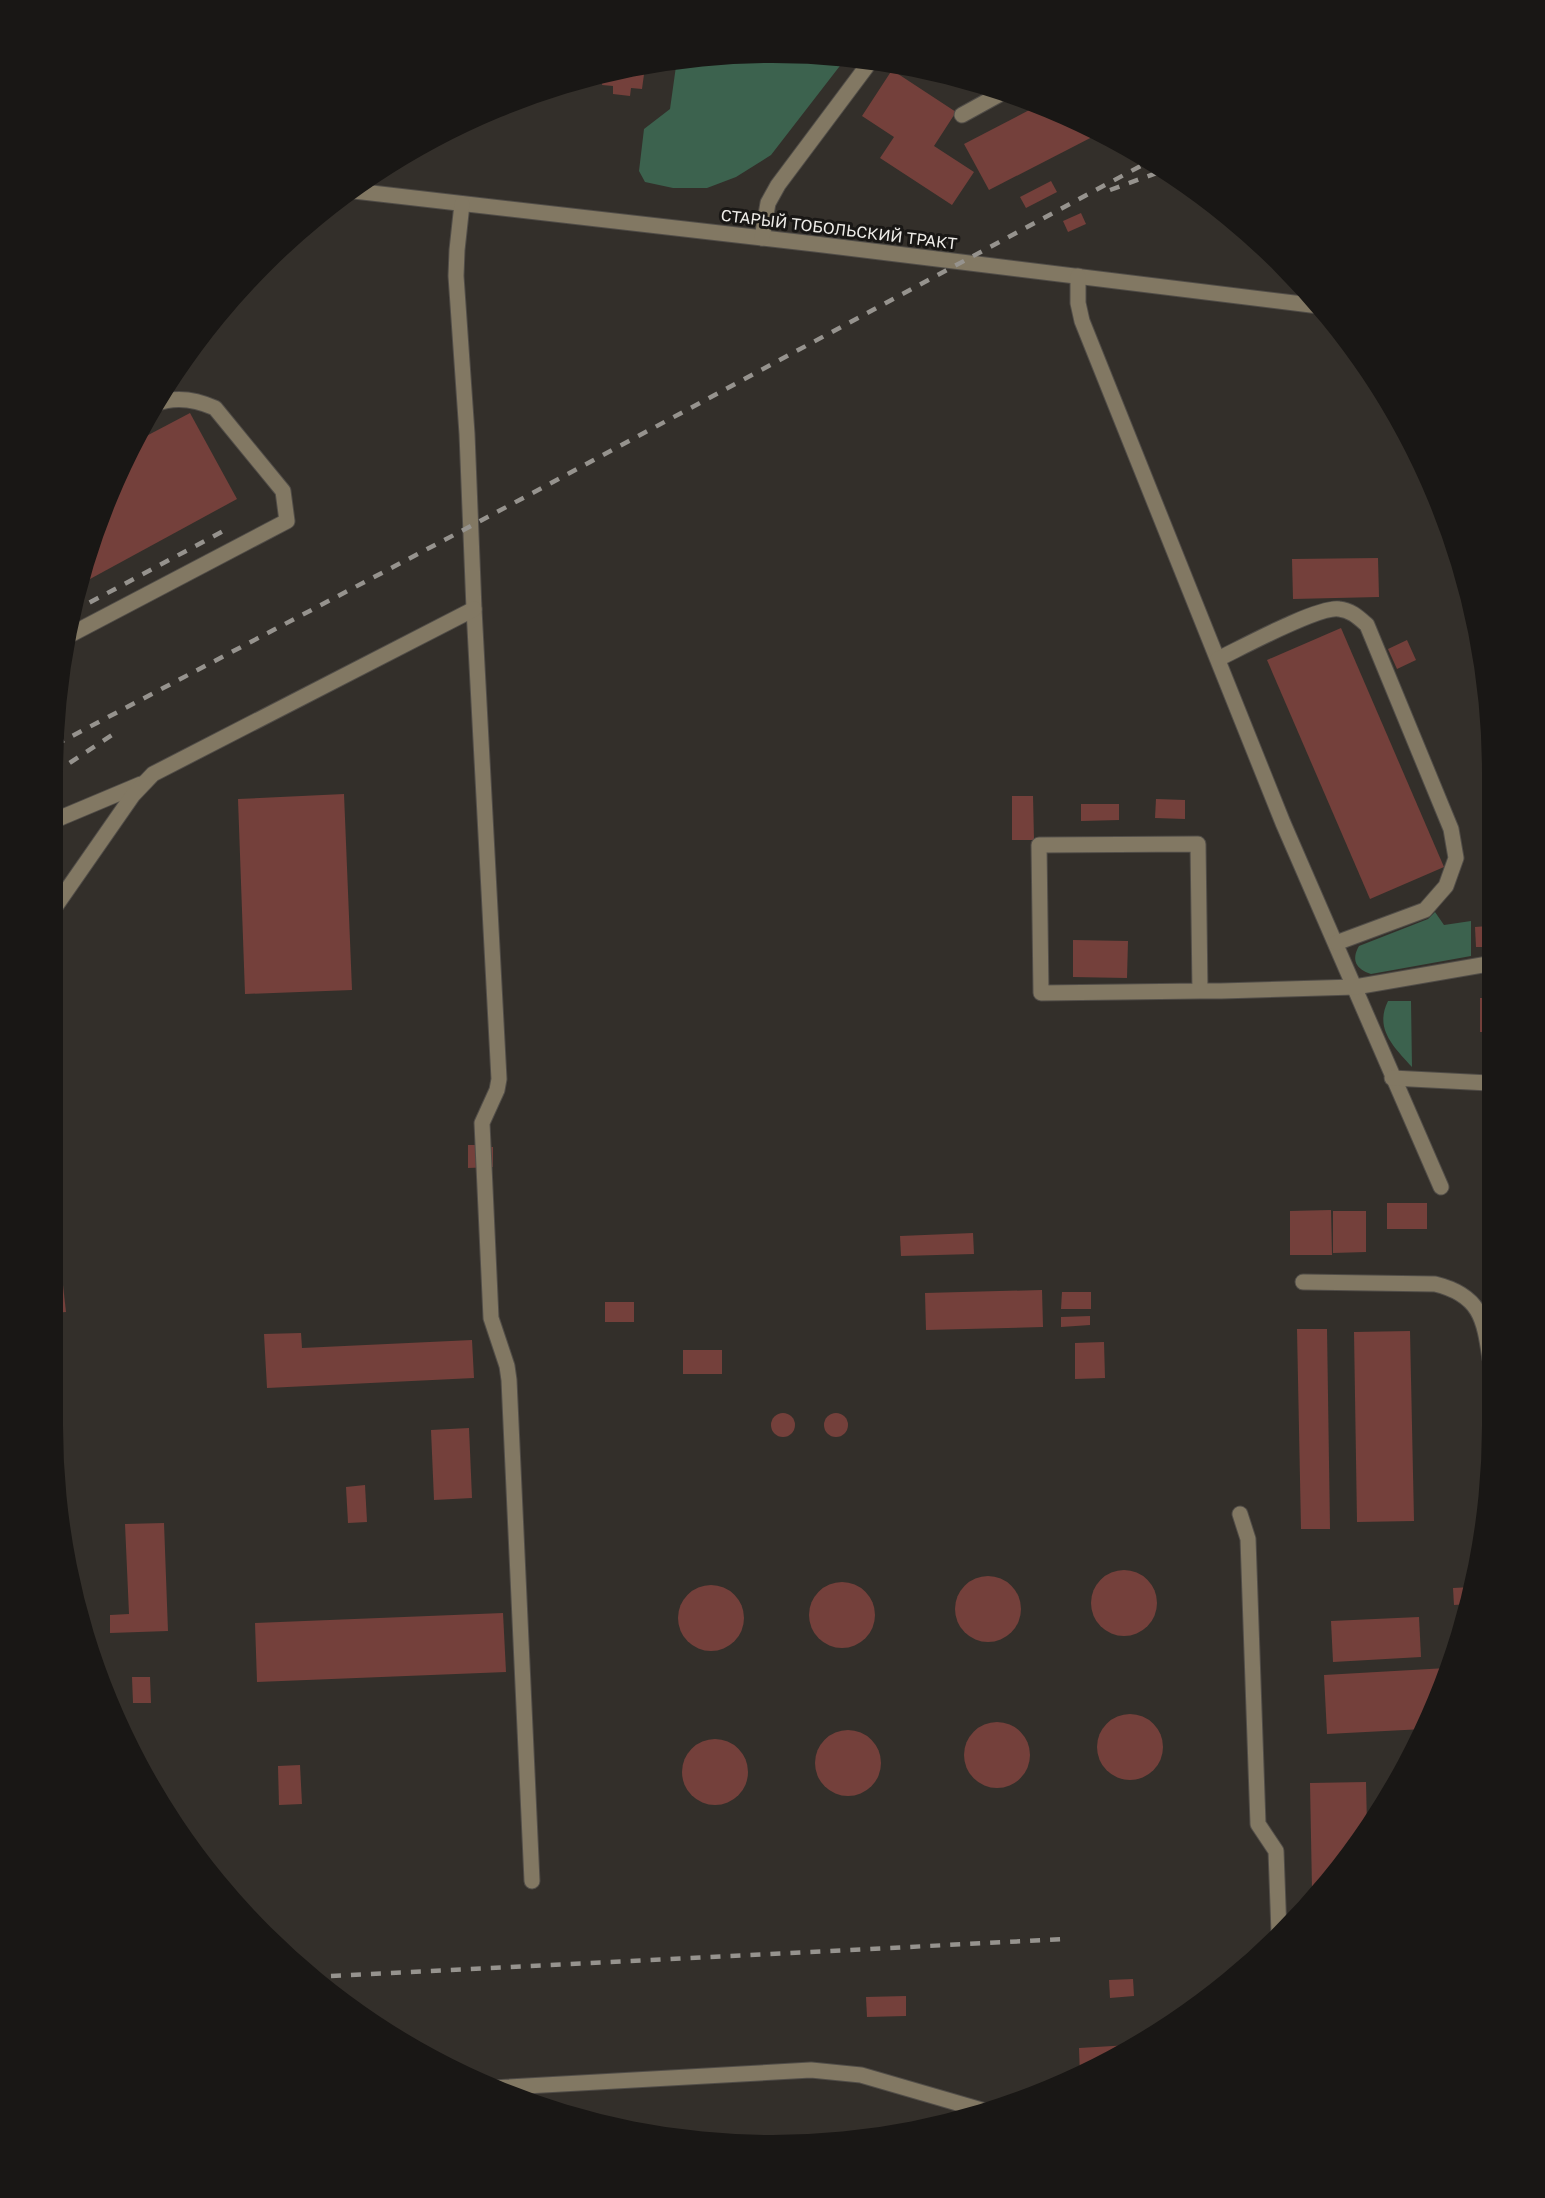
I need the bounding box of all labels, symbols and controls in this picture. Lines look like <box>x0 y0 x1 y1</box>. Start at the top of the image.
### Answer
street label: СТАРЫЙ ТОБОЛЬСКИЙ ТРАКТ <box>720 205 958 253</box>

